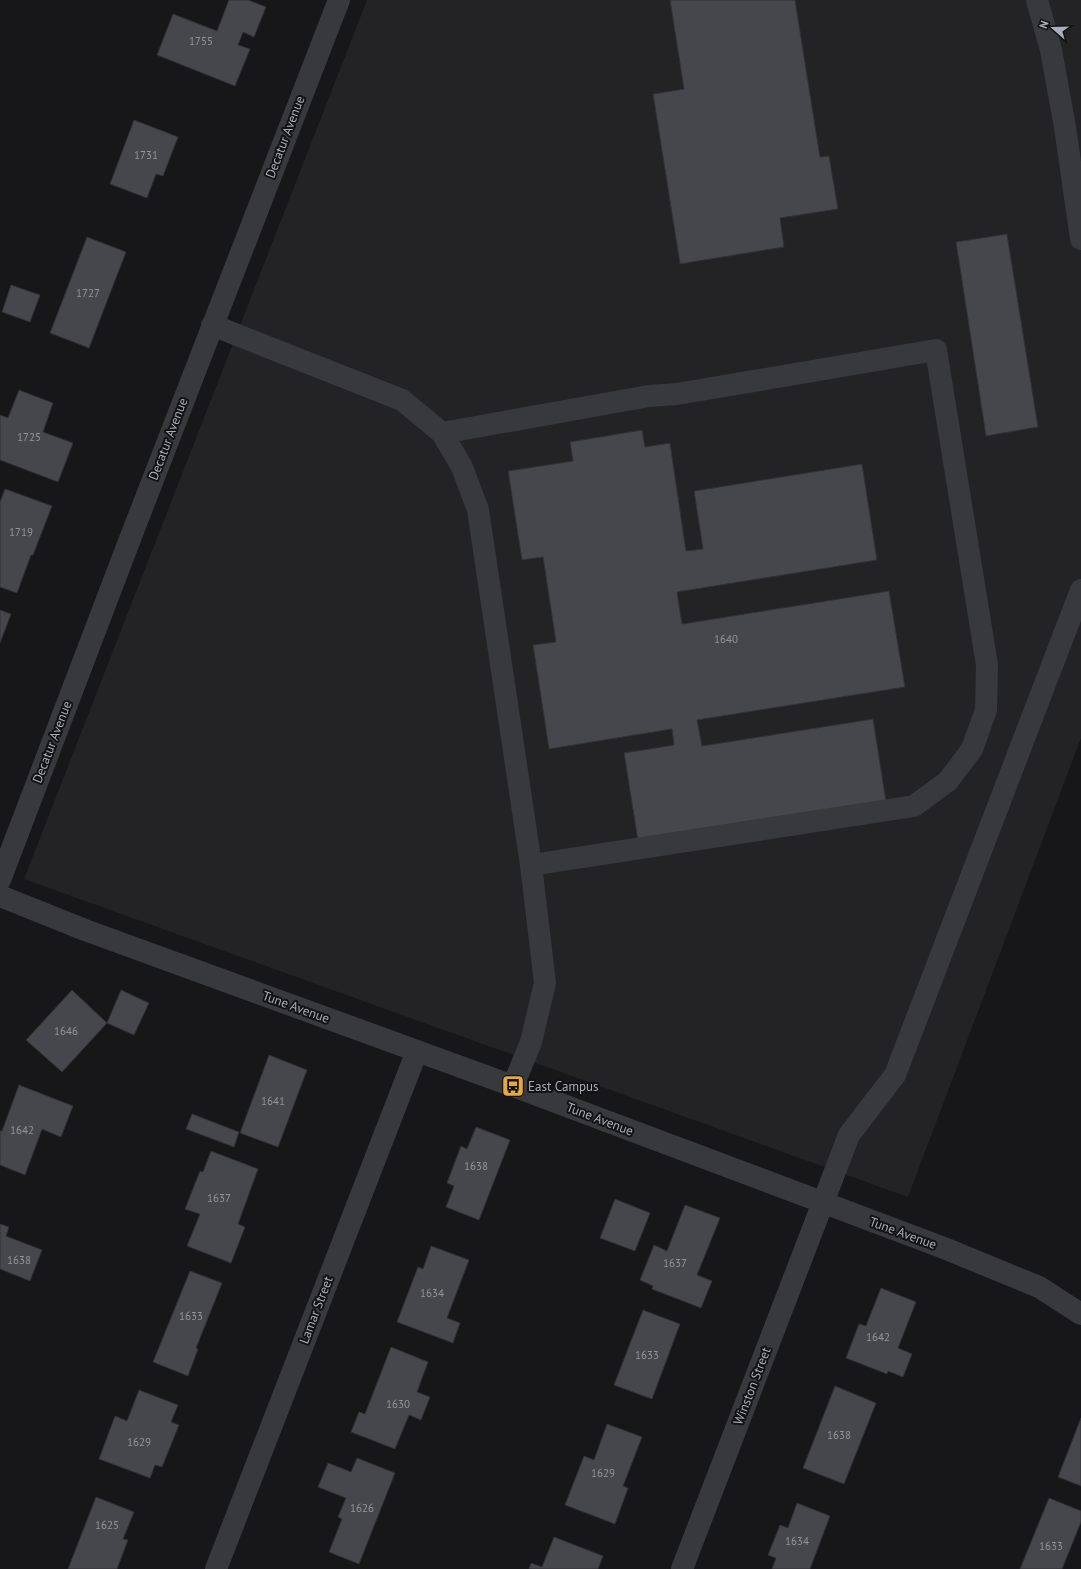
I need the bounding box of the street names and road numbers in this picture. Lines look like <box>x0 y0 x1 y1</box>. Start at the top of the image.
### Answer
street label: Decatur Avenue <box>262 93 308 181</box>
street label: Decatur Avenue <box>145 395 191 483</box>
street label: Decatur Avenue <box>29 698 75 786</box>
street label: Tune Avenue <box>260 987 332 1027</box>
street label: Tune Avenue <box>564 1098 636 1140</box>
street label: Tune Avenue <box>867 1213 939 1253</box>
street label: Lamar Street <box>295 1273 337 1346</box>
street label: Winston Street <box>729 1344 775 1427</box>

